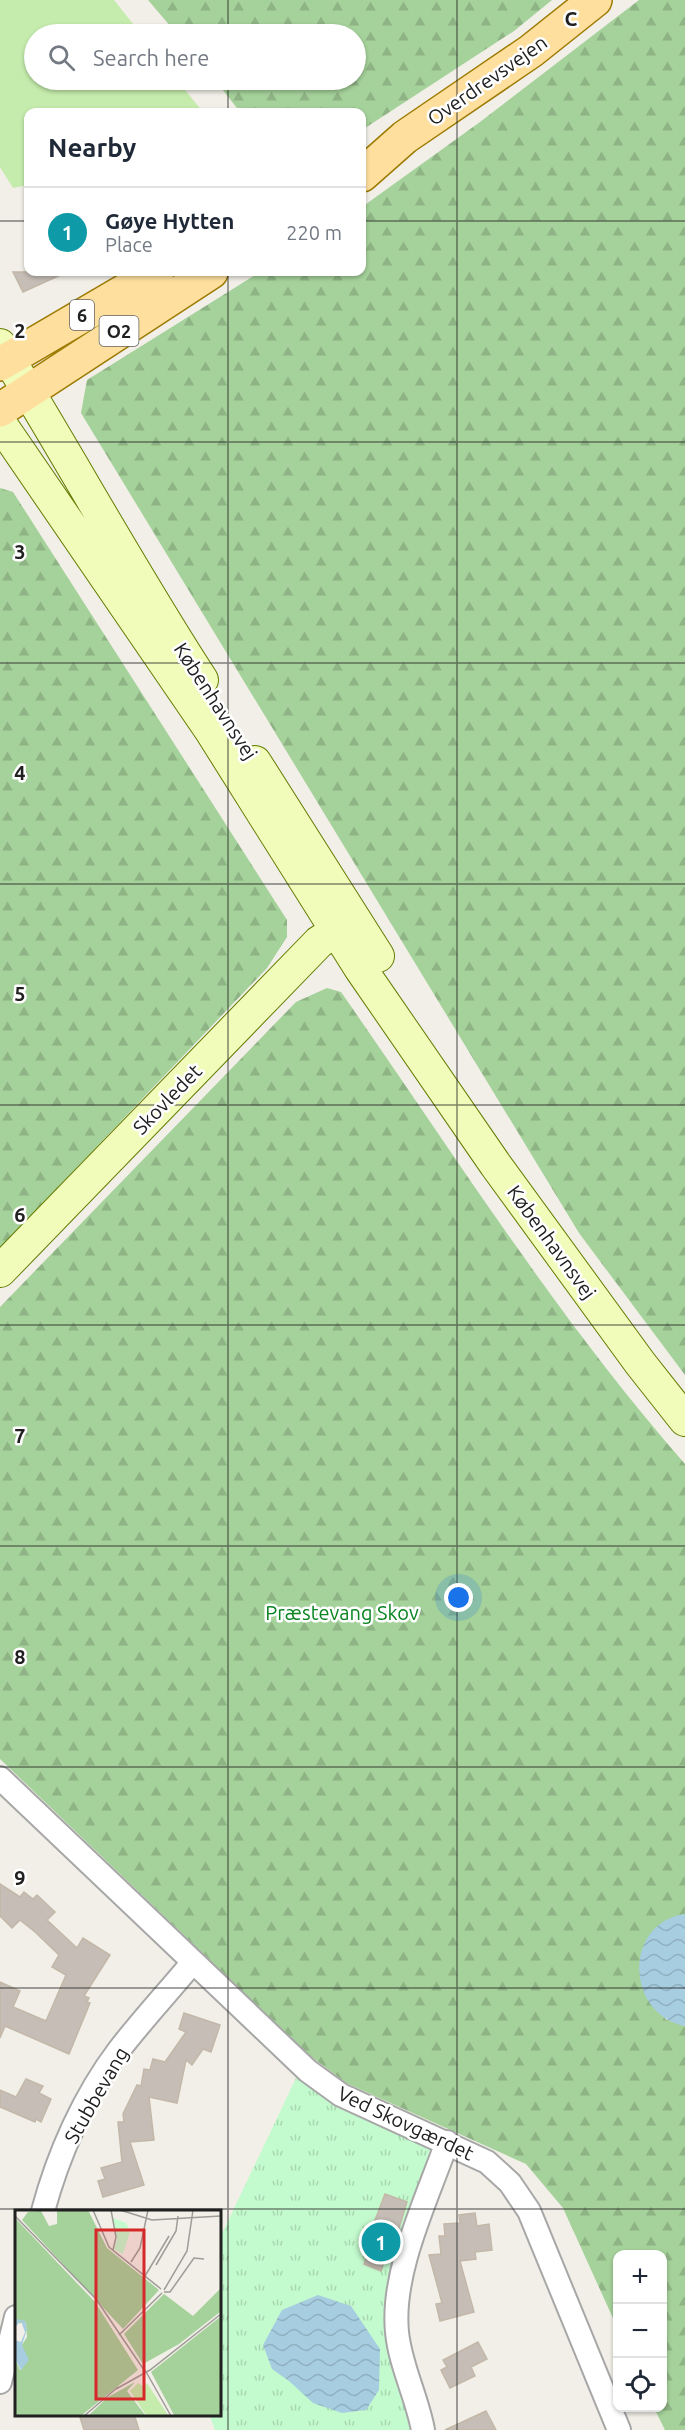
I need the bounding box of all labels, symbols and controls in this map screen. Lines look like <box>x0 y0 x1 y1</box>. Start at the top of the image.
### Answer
text: C <box>565 7 578 30</box>
search box <box>24 24 366 90</box>
street label: Overdrevsvejen <box>423 30 551 130</box>
icon: search <box>45 41 78 74</box>
text: Search here <box>93 45 209 70</box>
text: Nearby <box>48 133 136 162</box>
text: Gøye Hytten <box>105 208 234 233</box>
text: 1 <box>62 221 73 244</box>
text: 220 m <box>286 221 342 244</box>
text: Place <box>105 233 153 256</box>
road number: 6 <box>70 300 94 330</box>
road number: O2 <box>100 316 138 346</box>
text: 2 <box>14 319 26 342</box>
text: 3 <box>14 540 26 563</box>
street label: Københavnsvej <box>170 638 262 764</box>
text: 4 <box>14 761 26 784</box>
text: 5 <box>14 982 26 1005</box>
street label: Skovledet <box>128 1059 206 1139</box>
street label: Københavnsvej <box>503 1181 601 1303</box>
text: 6 <box>14 1203 26 1226</box>
text: 7 <box>14 1424 26 1447</box>
your location <box>444 1583 473 1612</box>
park label: Præstevang Skov <box>265 1601 419 1624</box>
text: 8 <box>14 1645 26 1668</box>
text: 9 <box>14 1866 26 1889</box>
street label: Stubbevang <box>59 2043 133 2147</box>
street label: Ved Skovgærdet <box>334 2081 478 2165</box>
inset map <box>15 2210 220 2415</box>
pin: 1 <box>362 2220 400 2264</box>
map controls <box>613 2250 667 2412</box>
button: + <box>613 2250 667 2304</box>
button: − <box>613 2304 667 2358</box>
button: locate <box>613 2358 667 2412</box>

